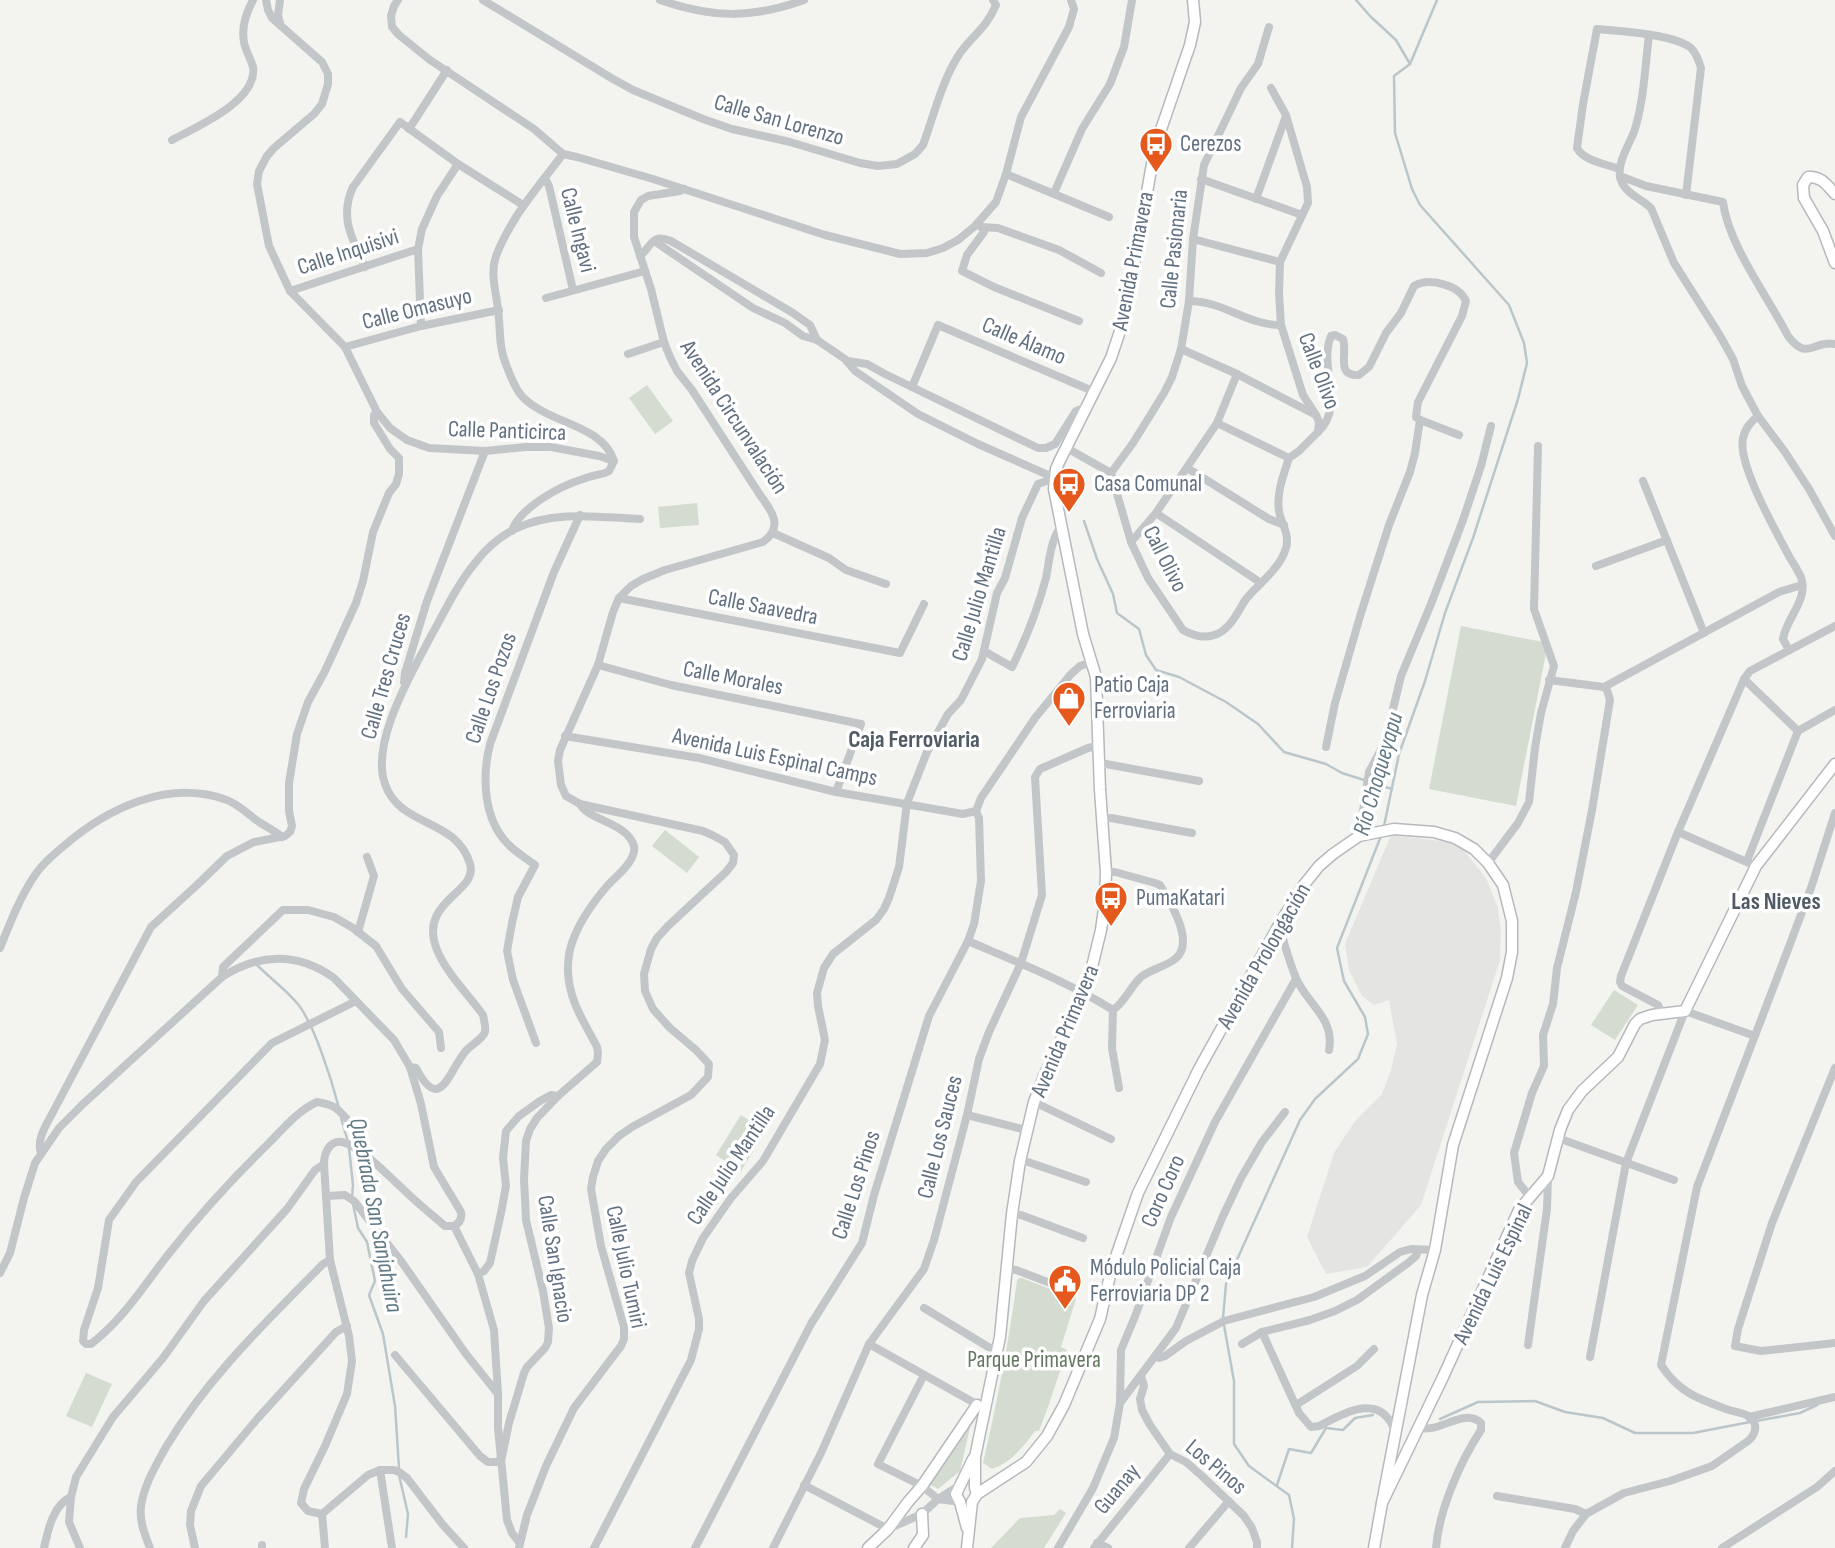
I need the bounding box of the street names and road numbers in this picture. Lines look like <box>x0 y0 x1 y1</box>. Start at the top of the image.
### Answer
street label: Calle San Lorenzo <box>711 88 847 152</box>
street label: Calle Ingavi <box>554 185 602 275</box>
street label: Calle Pasionaria <box>1154 188 1194 310</box>
street label: Avenida Primavera <box>1106 189 1160 334</box>
street label: Calle Inquisivi <box>294 223 402 281</box>
street label: Calle Omasuyo <box>359 282 475 336</box>
street label: Calle Álamo <box>978 311 1070 371</box>
street label: Calle Olivo <box>1292 329 1346 413</box>
street label: Avenida Circunvalación <box>673 334 794 499</box>
street label: Calle Panticirca <box>447 415 567 447</box>
street label: Call Olivo <box>1137 521 1193 597</box>
street label: Calle Julio Mantilla <box>945 524 1013 664</box>
street label: Calle Saavedra <box>706 583 820 631</box>
street label: Calle Tres Cruces <box>355 610 417 742</box>
street label: Calle Los Pozos <box>459 629 523 747</box>
street label: Calle Morales <box>681 655 785 701</box>
street label: Avenida Luis Espinal Camps <box>669 721 880 792</box>
street label: Avenida Prolongación <box>1210 878 1317 1035</box>
street label: Avenida Primavera <box>1024 961 1105 1102</box>
street label: Calle Los Sauces <box>911 1073 969 1201</box>
street label: Calle Julio Mantilla <box>681 1100 781 1230</box>
street label: Calle Los Pinos <box>825 1127 887 1243</box>
street label: Coro Coro <box>1135 1150 1191 1232</box>
street label: Calle San Ignacio <box>531 1193 579 1325</box>
street label: Avenida Luis Espinal <box>1447 1199 1539 1350</box>
street label: Calle Julio Tumiri <box>599 1203 653 1331</box>
street label: Los Pinos <box>1180 1433 1252 1501</box>
street label: Guanay <box>1088 1458 1146 1520</box>

